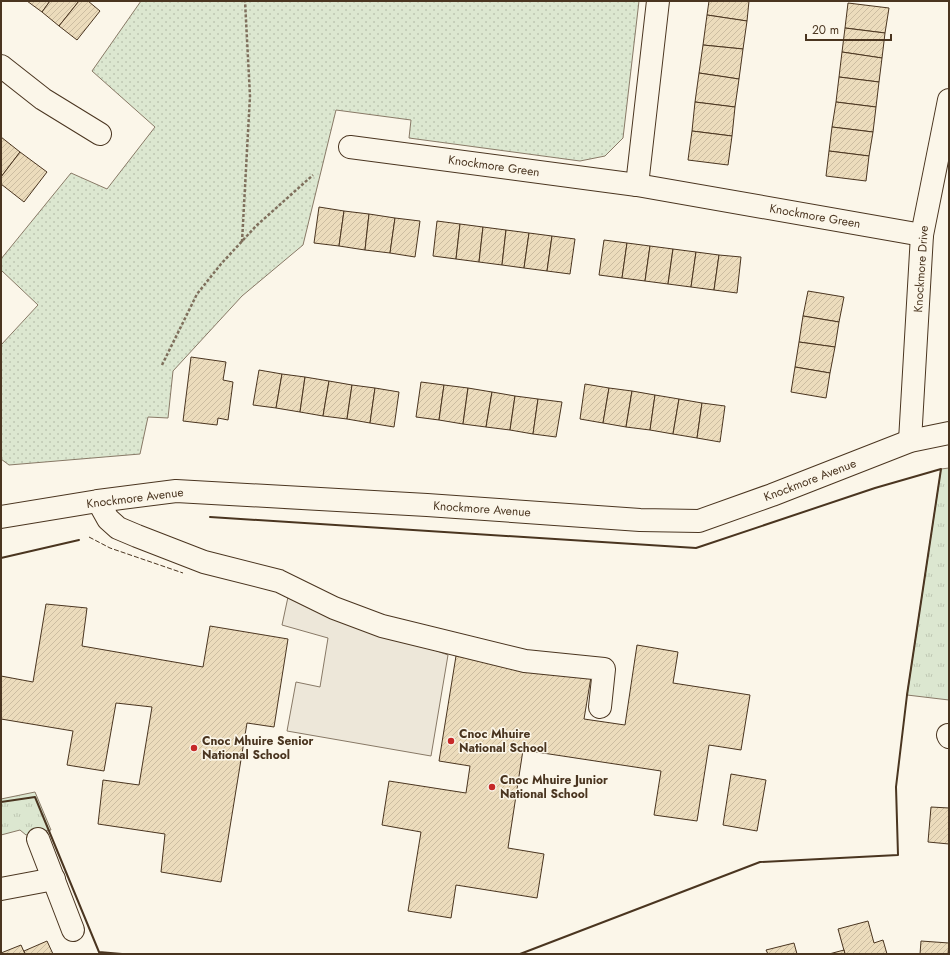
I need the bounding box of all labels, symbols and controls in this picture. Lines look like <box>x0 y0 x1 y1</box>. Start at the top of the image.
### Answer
scale bar <box>806 16 891 42</box>
text: 20 m <box>812 21 839 39</box>
street label: Knockmore Green <box>447 151 541 181</box>
street label: Knockmore Green <box>768 199 862 233</box>
street label: Knockmore Drive <box>909 225 933 313</box>
street label: Knockmore Avenue <box>761 454 859 506</box>
street label: Knockmore Avenue <box>85 483 185 513</box>
street label: Knockmore Avenue <box>433 497 531 521</box>
place label: Cnoc Mhuire National School <box>459 725 547 757</box>
place label: Cnoc Mhuire Senior National School <box>202 732 314 764</box>
marker: Cnoc Mhuire National School <box>446 736 456 746</box>
marker: Cnoc Mhuire Senior National School <box>189 743 199 753</box>
place label: Cnoc Mhuire Junior National School <box>500 771 608 803</box>
marker: Cnoc Mhuire Junior National School <box>487 782 497 792</box>

